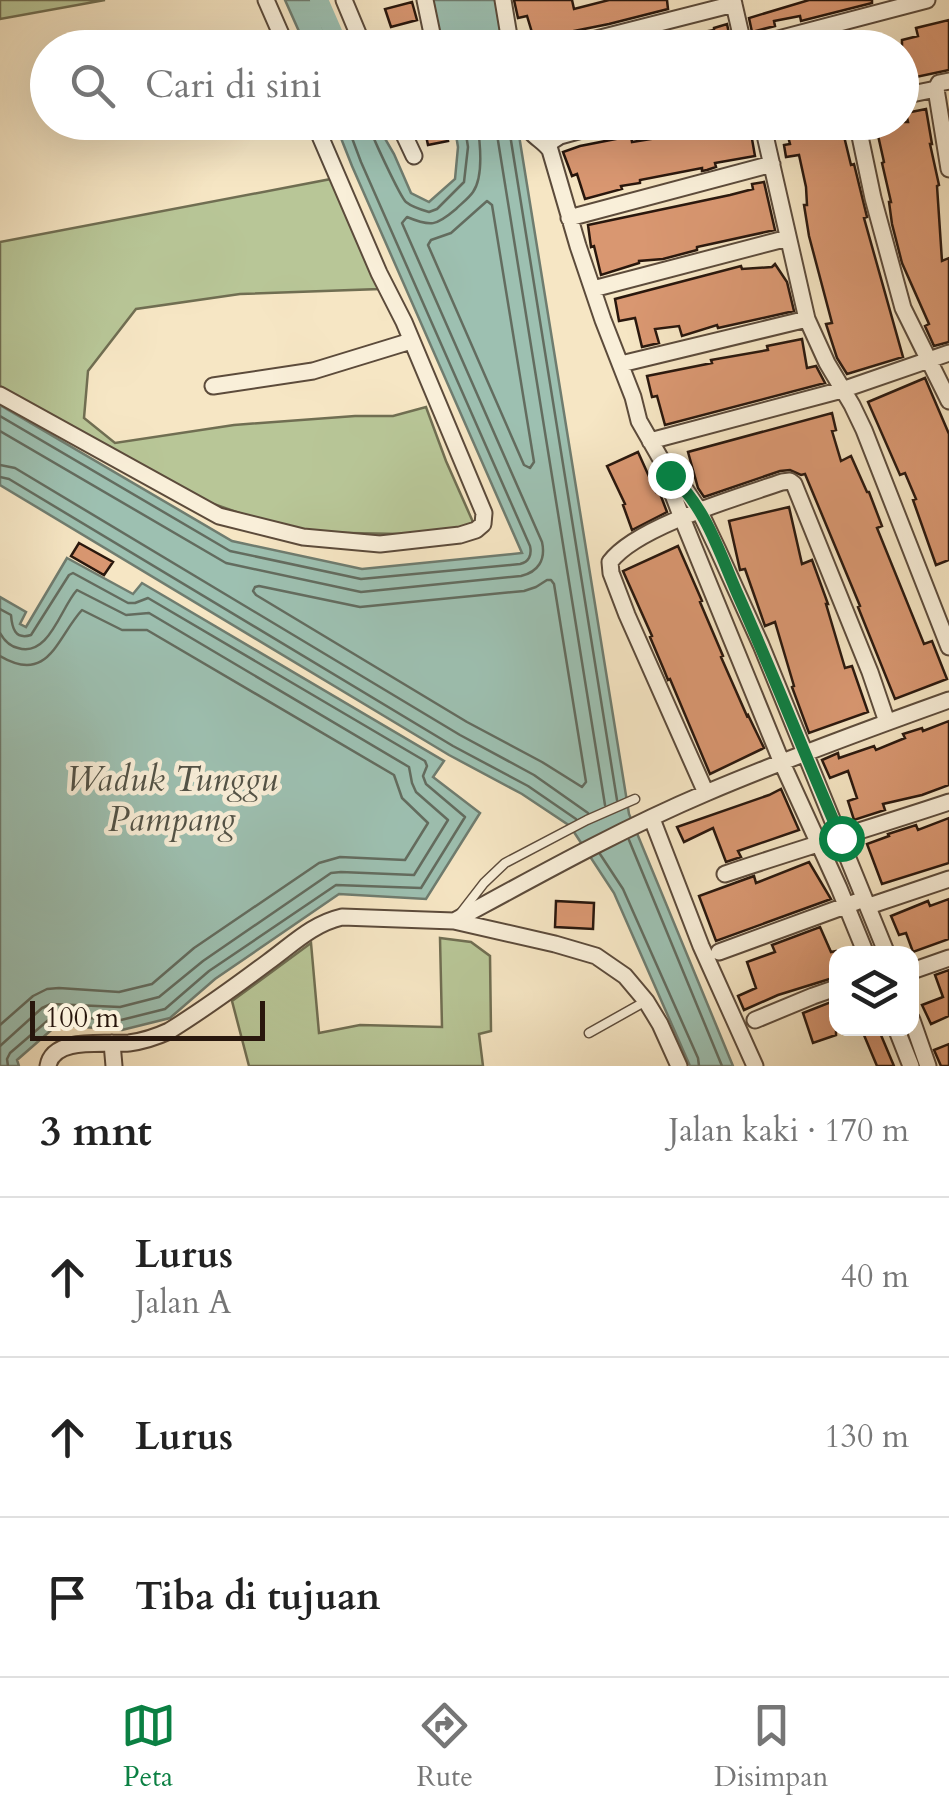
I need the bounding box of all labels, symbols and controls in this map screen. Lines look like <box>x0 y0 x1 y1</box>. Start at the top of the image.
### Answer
search box <box>30 30 919 140</box>
icon: search <box>65 58 120 113</box>
text: Cari di sini <box>145 59 322 111</box>
route end <box>648 453 694 499</box>
water label: Waduk Tunggu Pampang <box>66 756 278 844</box>
route start <box>819 816 865 862</box>
map controls <box>829 946 919 1036</box>
button: layers <box>829 946 919 1036</box>
scale bar <box>30 996 265 1040</box>
text: 100 m <box>45 999 119 1037</box>
text: 3 mnt <box>40 1103 152 1160</box>
text: Jalan kaki · 170 m <box>668 1109 909 1153</box>
text: Lurus <box>135 1229 233 1281</box>
icon: ahead <box>40 1250 95 1305</box>
text: 40 m <box>841 1255 909 1299</box>
text: Jalan A <box>135 1281 231 1325</box>
icon: ahead <box>40 1410 95 1465</box>
text: Lurus <box>135 1411 233 1463</box>
text: 130 m <box>824 1415 909 1459</box>
icon: arrive <box>40 1570 95 1625</box>
text: Tiba di tujuan <box>135 1571 380 1623</box>
tab: Peta <box>121 1698 176 1796</box>
tab: Rute <box>417 1698 473 1796</box>
tab: Disimpan <box>714 1698 828 1796</box>

